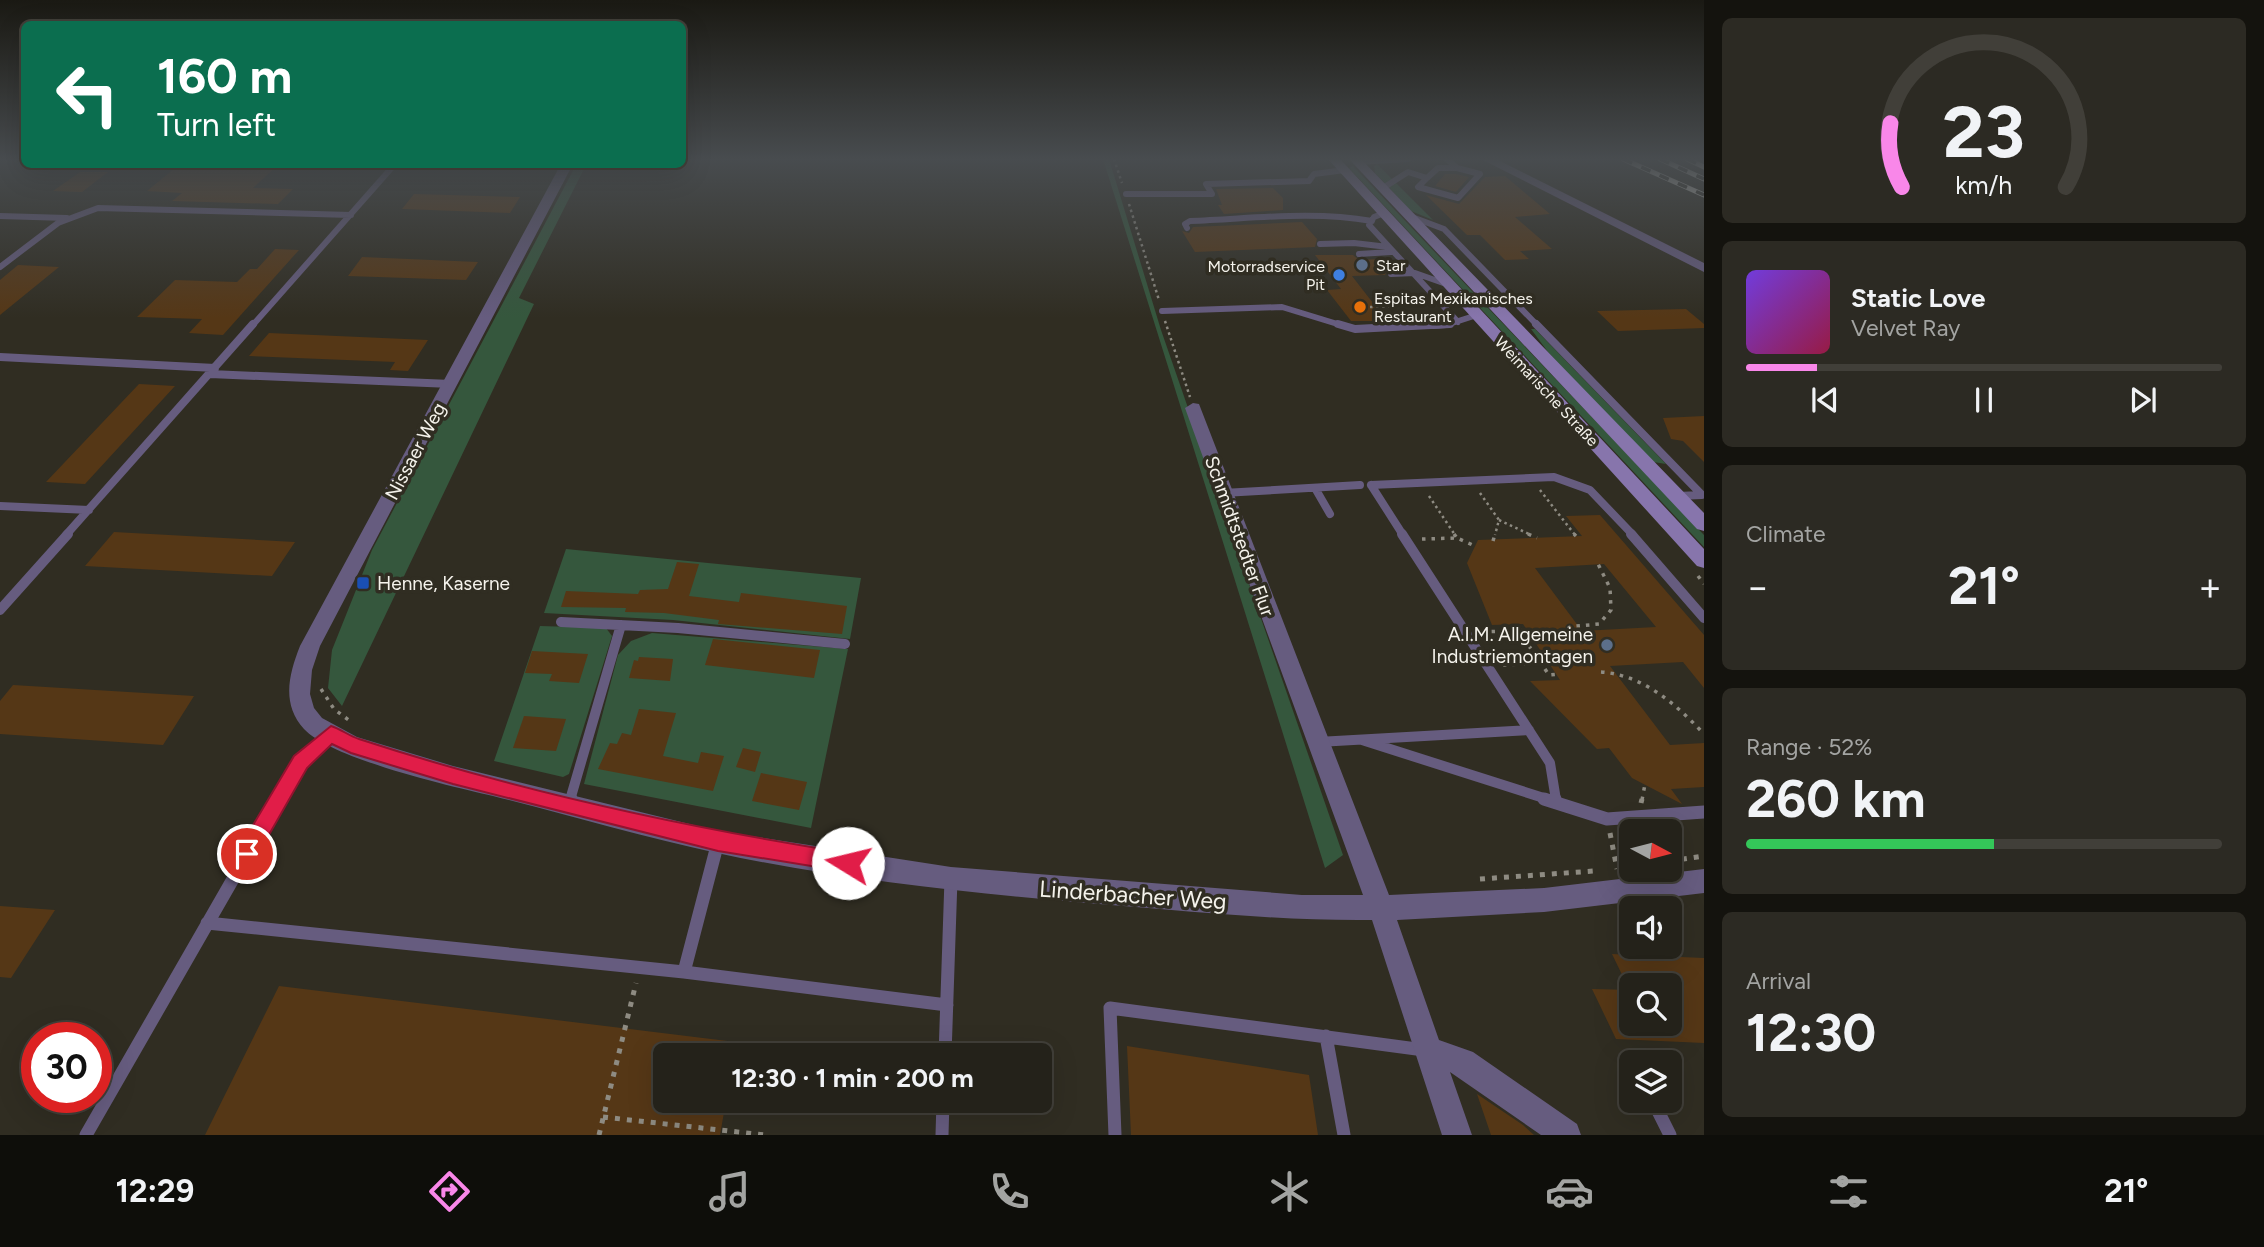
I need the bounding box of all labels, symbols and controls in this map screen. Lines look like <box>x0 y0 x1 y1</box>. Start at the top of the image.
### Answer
text: 160 m <box>157 46 292 105</box>
icon: left <box>42 49 133 140</box>
text: 23 <box>1943 88 2025 175</box>
text: Turn left <box>157 106 276 144</box>
text: km/h <box>1955 170 2013 200</box>
place label: Star <box>1376 256 1406 275</box>
place label: Motorradservice Pit <box>1208 257 1325 294</box>
marker: Star <box>1354 257 1370 273</box>
marker: Motorradservice Pit <box>1331 267 1347 283</box>
text: Static Love <box>1851 282 1985 314</box>
place label: Espitas Mexikanisches Restaurant <box>1374 289 1533 326</box>
marker: Espitas Mexikanisches Restaurant <box>1352 299 1368 315</box>
text: Velvet Ray <box>1851 314 1960 342</box>
street label: Weimarische Straße <box>1491 333 1603 450</box>
icon: previous <box>1806 381 1844 419</box>
icon: pause <box>1965 381 2003 419</box>
icon: next <box>2124 381 2162 419</box>
street label: Nissaer Weg <box>380 399 451 504</box>
street label: Schmidtstedter Flur <box>1200 453 1279 620</box>
text: Climate <box>1746 520 1825 548</box>
text: 21° <box>1948 555 2020 617</box>
text: − <box>1746 564 1770 610</box>
text: + <box>2198 564 2222 610</box>
place label: Henne, Kaserne <box>377 572 510 595</box>
marker: Henne, Kaserne <box>355 575 371 591</box>
place label: A.I.M. Allgemeine Industriemontagen <box>1432 623 1593 668</box>
marker: A.I.M. Allgemeine Industriemontagen <box>1599 637 1615 653</box>
text: Range · 52% <box>1746 733 1872 761</box>
text: 260 km <box>1746 768 1926 830</box>
north arrow <box>1619 819 1682 882</box>
map controls <box>1619 819 1682 1113</box>
pin <box>217 824 277 884</box>
position arrow <box>811 826 885 900</box>
icon: arrive <box>228 835 266 873</box>
street label: Linderbacher Weg <box>1038 874 1228 916</box>
button: sound <box>1619 896 1682 959</box>
text: Arrival <box>1746 967 1811 995</box>
button: search <box>1619 973 1682 1036</box>
text: 12:30 <box>1746 1002 1876 1064</box>
speed limit sign: 30 <box>21 1022 112 1113</box>
button: layers <box>1619 1050 1682 1113</box>
text: 12:30 · 1 min · 200 m <box>731 1062 974 1094</box>
icon: directions <box>425 1167 474 1216</box>
icon: music <box>705 1167 754 1216</box>
icon: phone <box>985 1167 1034 1216</box>
icon: climate <box>1265 1167 1314 1216</box>
icon: car <box>1545 1167 1594 1216</box>
icon: filters <box>1824 1167 1873 1216</box>
text: 12:29 <box>115 1172 194 1210</box>
text: 21° <box>2104 1172 2148 1210</box>

